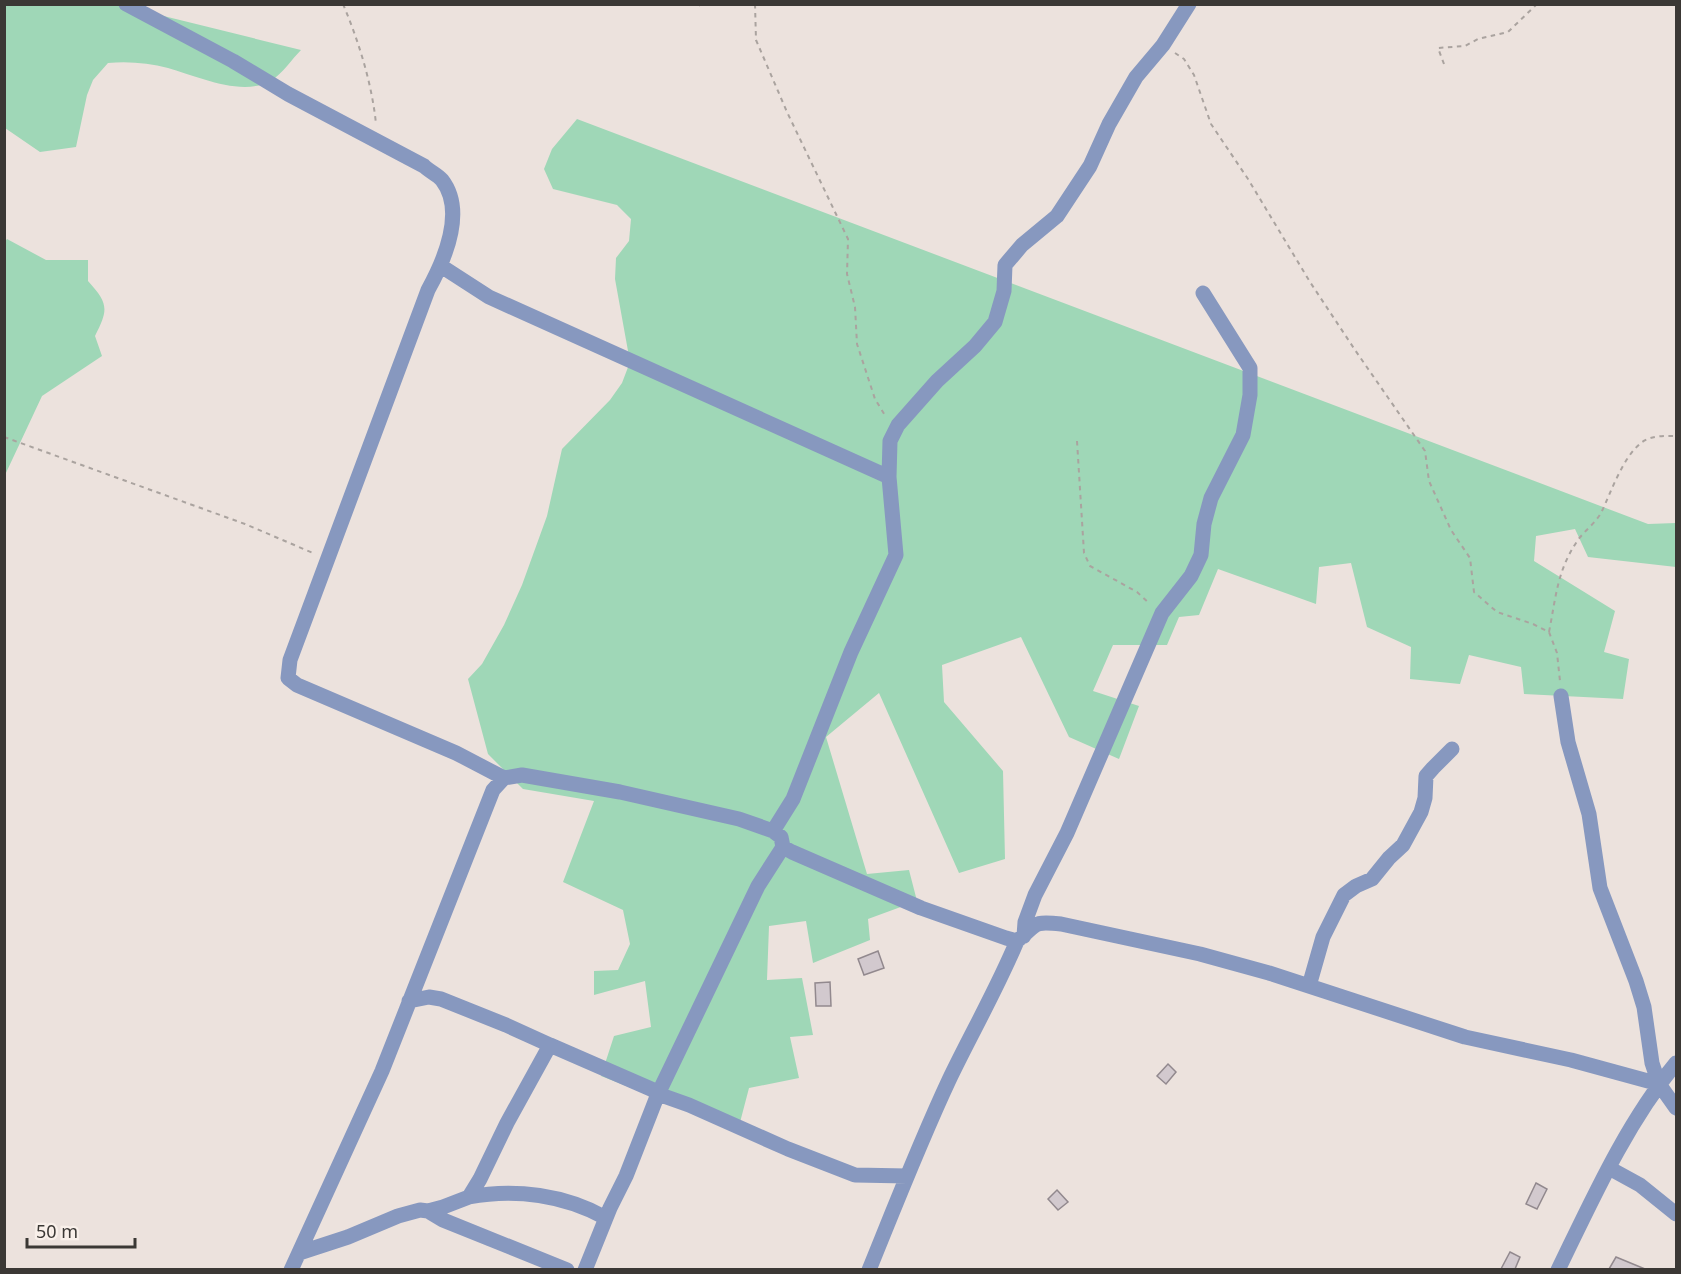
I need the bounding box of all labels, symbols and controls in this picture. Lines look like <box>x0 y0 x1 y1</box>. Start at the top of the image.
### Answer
scale bar <box>27 1211 135 1249</box>
text: 50 m <box>36 1219 78 1243</box>

